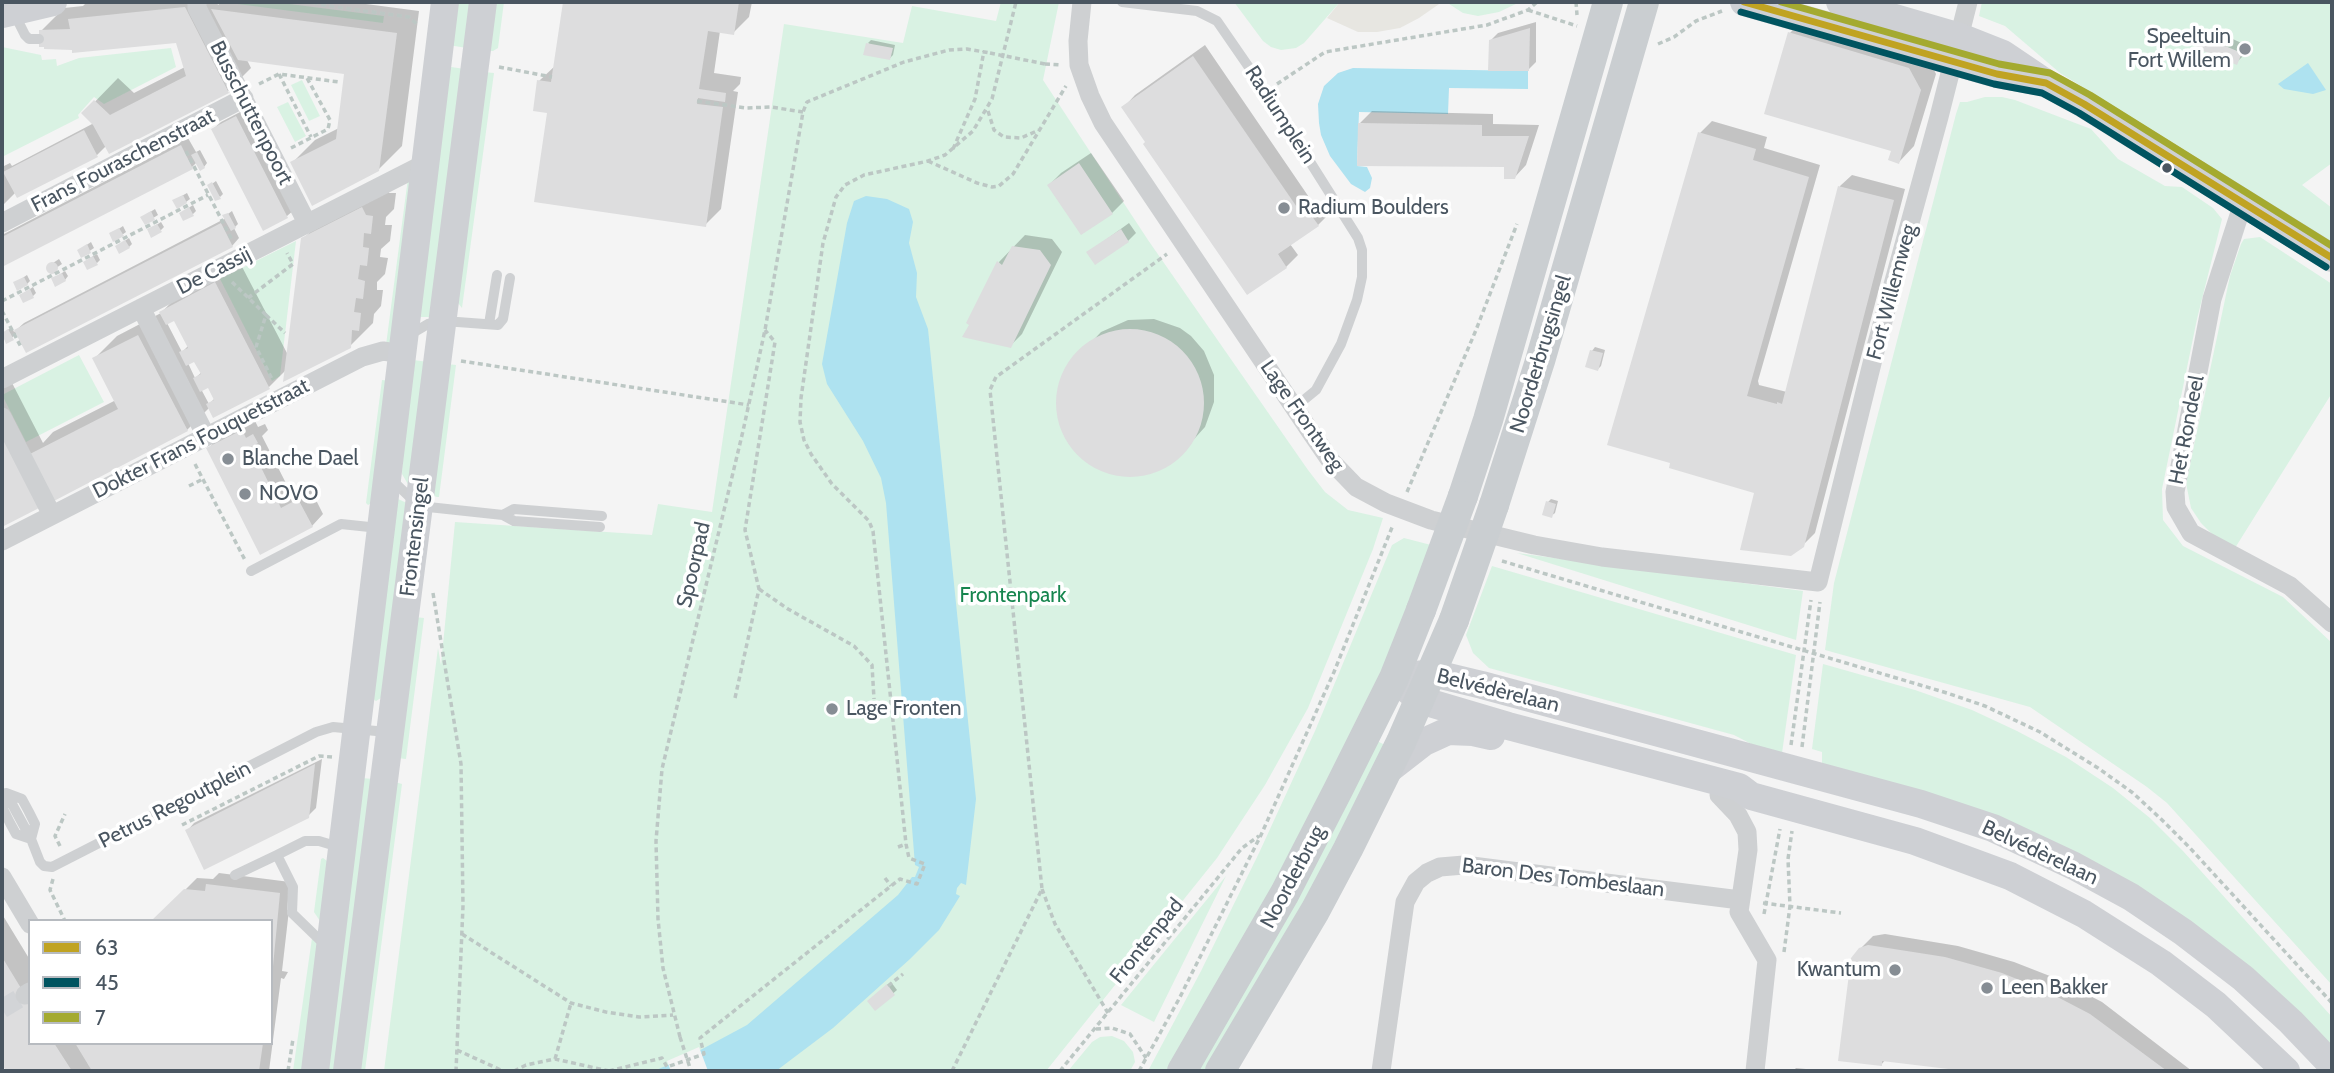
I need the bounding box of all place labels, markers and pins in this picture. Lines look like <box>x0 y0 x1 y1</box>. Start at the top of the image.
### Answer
place label: Speeltuin Fort Willem <box>2128 24 2231 74</box>
marker: Speeltuin Fort Willem <box>2237 41 2253 57</box>
unlabelled marker <box>2160 161 2174 175</box>
place label: Radium Boulders <box>1298 195 1449 221</box>
marker: Radium Boulders <box>1276 200 1292 216</box>
place label: Blanche Dael <box>242 446 358 472</box>
marker: Blanche Dael <box>220 451 236 467</box>
place label: NOVO <box>259 481 318 507</box>
marker: NOVO <box>237 486 253 502</box>
place label: Lage Fronten <box>846 696 962 722</box>
marker: Lage Fronten <box>824 701 840 717</box>
place label: Kwantum <box>1797 957 1881 983</box>
marker: Kwantum <box>1887 962 1903 978</box>
place label: Leen Bakker <box>2001 975 2108 1001</box>
marker: Leen Bakker <box>1979 980 1995 996</box>

